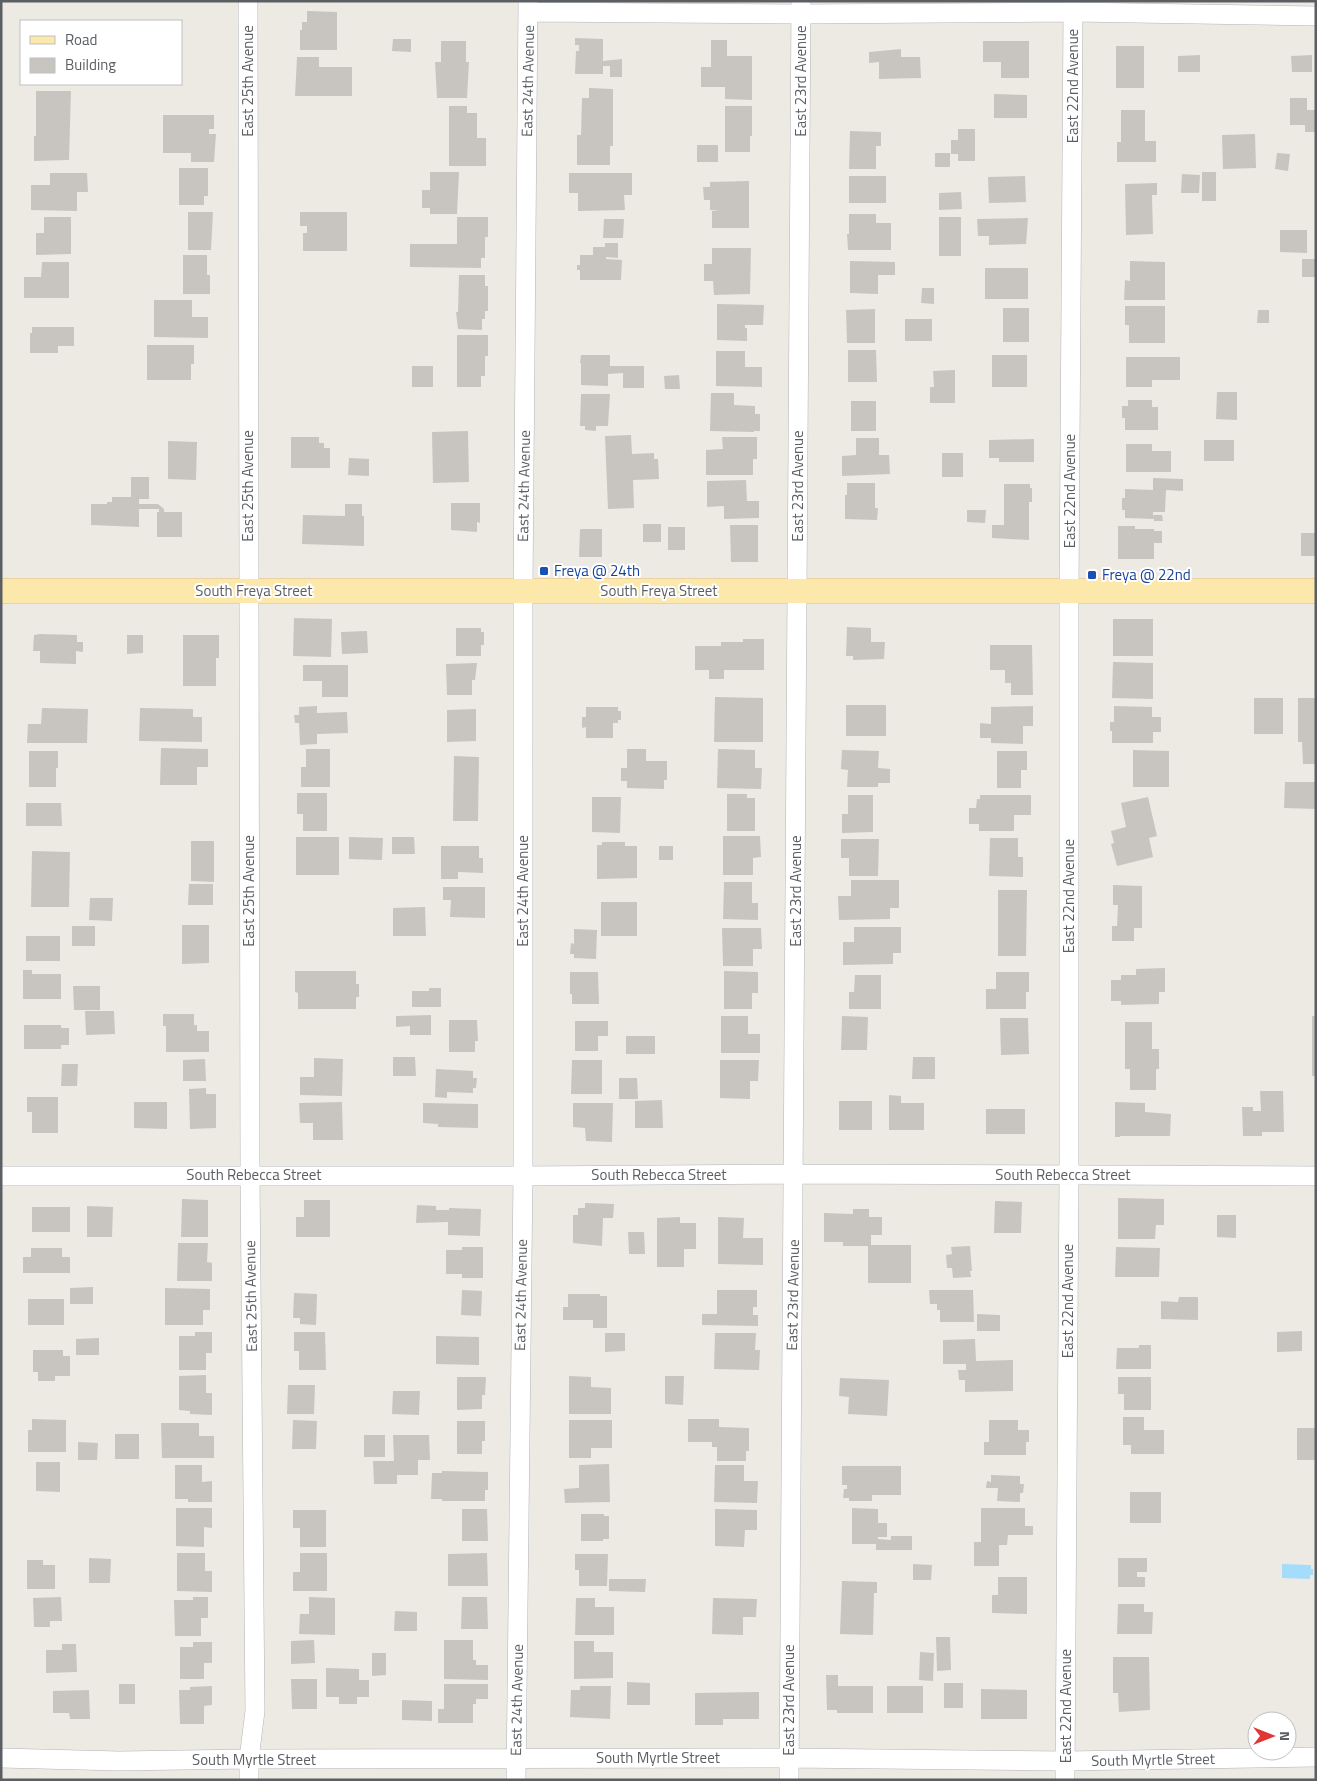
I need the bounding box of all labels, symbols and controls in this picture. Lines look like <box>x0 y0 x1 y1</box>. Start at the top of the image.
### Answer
legend <box>20 20 182 85</box>
street label: East 25th Avenue <box>236 25 259 137</box>
street label: East 24th Avenue <box>515 25 540 137</box>
street label: East 23rd Avenue <box>789 25 812 137</box>
text: Road <box>65 28 97 51</box>
street label: East 22nd Avenue <box>1061 29 1084 143</box>
text: Building <box>65 53 116 76</box>
street label: East 25th Avenue <box>236 430 259 542</box>
street label: East 24th Avenue <box>511 430 536 542</box>
street label: East 23rd Avenue <box>786 430 809 542</box>
street label: East 22nd Avenue <box>1058 434 1081 548</box>
place label: Freya @ 24th <box>554 559 640 582</box>
place label: Freya @ 22nd <box>1102 563 1191 586</box>
marker: Freya @ 24th <box>538 565 550 577</box>
marker: Freya @ 22nd <box>1086 569 1098 581</box>
street label: South Freya Street <box>195 579 313 602</box>
street label: South Freya Street <box>600 579 718 602</box>
street label: East 25th Avenue <box>237 835 260 947</box>
street label: East 24th Avenue <box>511 835 534 947</box>
street label: East 23rd Avenue <box>784 835 807 947</box>
street label: East 22nd Avenue <box>1057 839 1080 953</box>
street label: South Rebecca Street <box>186 1163 322 1186</box>
street label: South Rebecca Street <box>591 1163 727 1186</box>
street label: South Rebecca Street <box>995 1163 1131 1186</box>
street label: East 24th Avenue <box>508 1239 533 1351</box>
street label: East 23rd Avenue <box>780 1239 805 1351</box>
street label: East 25th Avenue <box>238 1240 263 1352</box>
street label: East 22nd Avenue <box>1056 1244 1079 1358</box>
street label: East 24th Avenue <box>504 1644 529 1756</box>
street label: East 23rd Avenue <box>777 1644 800 1756</box>
street label: East 22nd Avenue <box>1054 1649 1077 1763</box>
north arrow <box>1247 1711 1297 1761</box>
text: N <box>1275 1731 1296 1741</box>
street label: South Myrtle Street <box>596 1746 721 1769</box>
street label: South Myrtle Street <box>1091 1747 1216 1772</box>
street label: South Myrtle Street <box>192 1748 317 1771</box>

